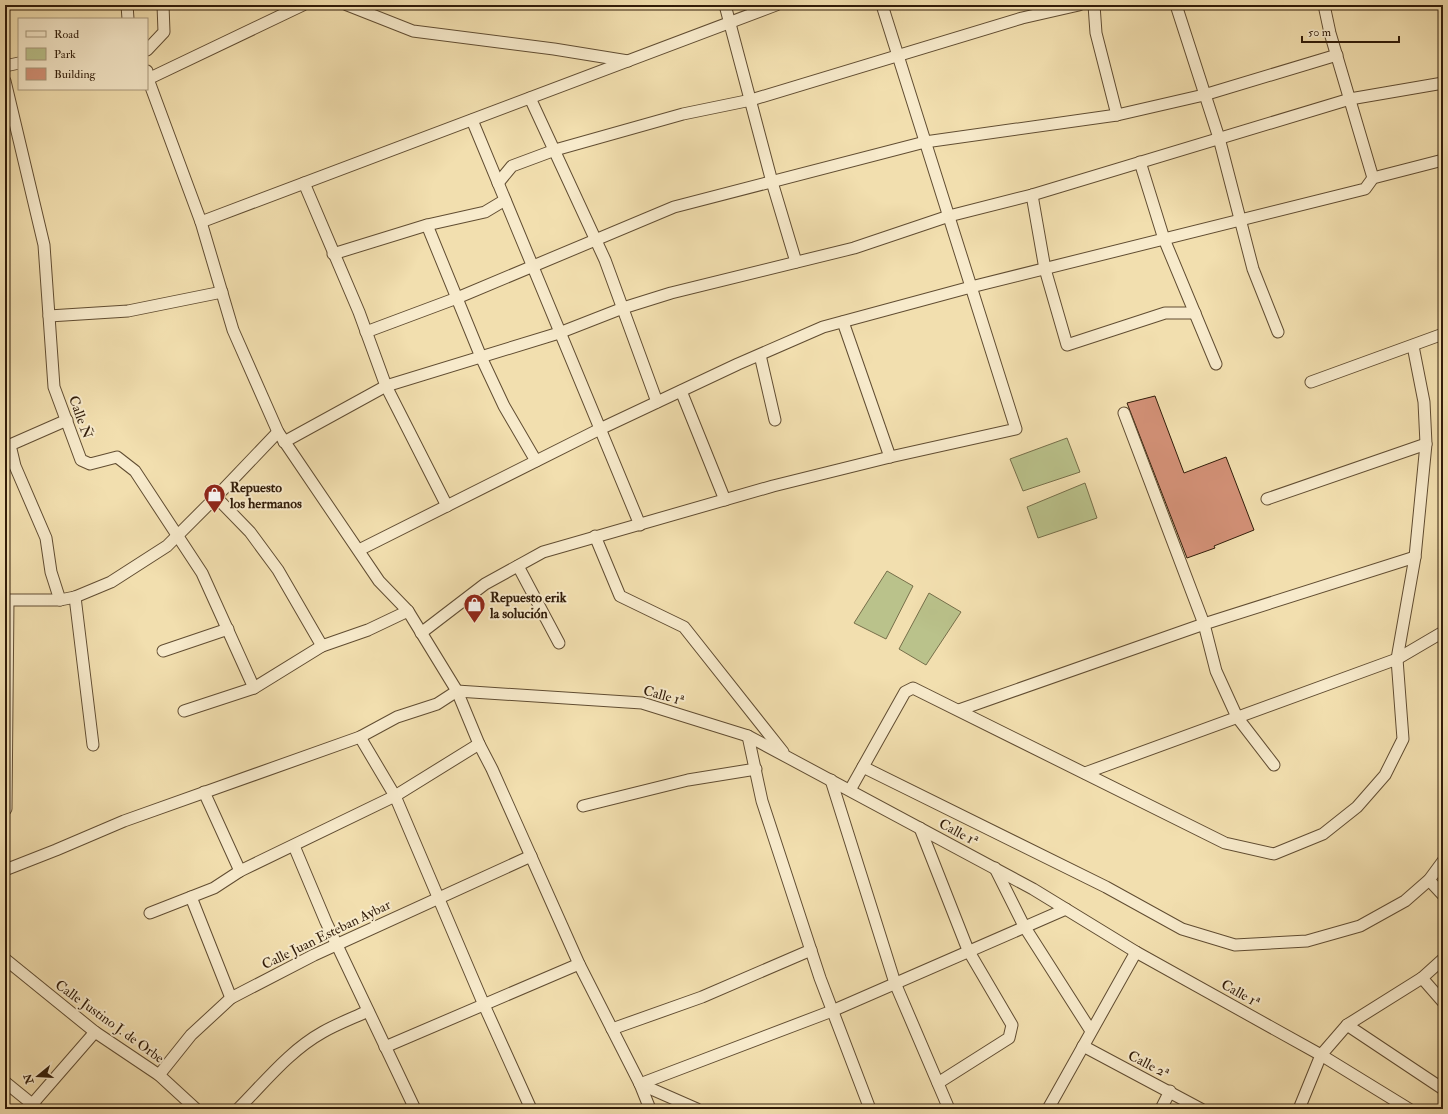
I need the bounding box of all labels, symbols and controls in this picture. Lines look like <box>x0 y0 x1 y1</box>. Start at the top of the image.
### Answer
legend <box>18 18 148 90</box>
scale bar <box>1302 18 1399 44</box>
text: 50 m <box>1308 25 1332 40</box>
text: Road <box>54 27 79 42</box>
text: Park <box>54 47 76 62</box>
text: Building <box>54 67 97 82</box>
street label: Calle Ñ <box>65 393 96 441</box>
place label: Repuesto los hermanos <box>229 479 302 512</box>
shop icon: Repuesto los hermanos <box>201 482 227 515</box>
place label: Repuesto erik la solución <box>489 589 567 622</box>
shop icon: Repuesto erik la solución <box>461 592 487 625</box>
street label: Calle 1ª <box>641 682 686 709</box>
street label: Calle 1ª <box>936 815 981 850</box>
street label: Calle Juan Esteban Aybar <box>259 896 394 974</box>
street label: Calle Justino J. de Orbe <box>52 976 168 1067</box>
street label: Calle 1ª <box>1218 976 1263 1011</box>
street label: Calle 2ª <box>1125 1047 1172 1082</box>
north arrow <box>18 1056 58 1096</box>
text: N <box>21 1071 37 1087</box>

